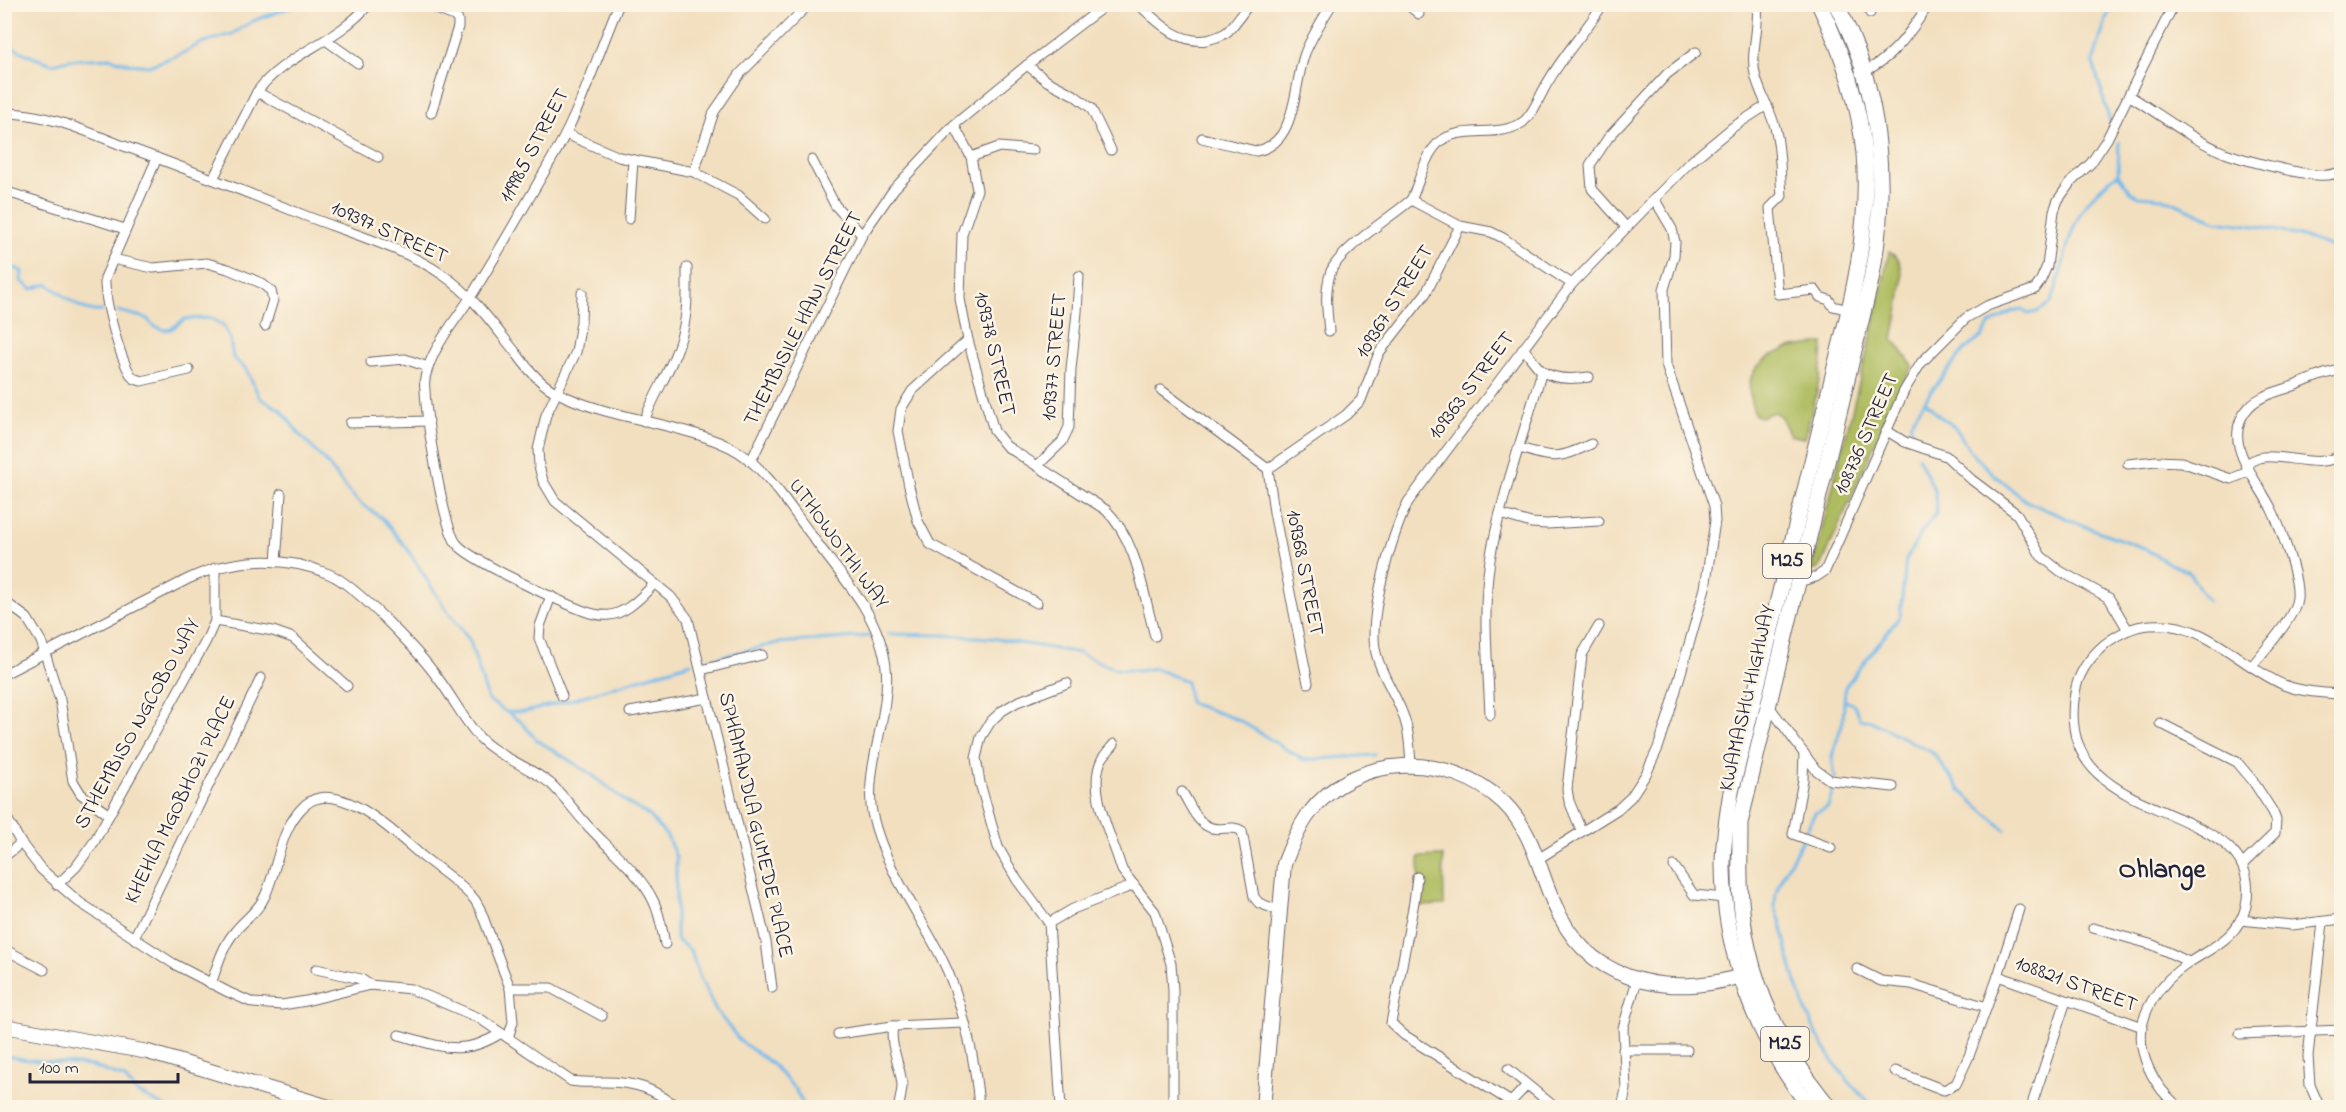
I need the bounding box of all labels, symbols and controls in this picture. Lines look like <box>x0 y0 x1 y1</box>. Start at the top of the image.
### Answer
street label: 119985 STREET <box>492 83 578 209</box>
street label: 109397 STREET <box>326 194 452 272</box>
street label: THEMBISILE HANI STREET <box>737 207 871 431</box>
street label: 109367 STREET <box>1348 240 1442 364</box>
street label: 109378 STREET <box>965 289 1023 419</box>
street label: 109377 STREET <box>1034 292 1076 422</box>
street label: 109363 STREET <box>1421 326 1523 446</box>
street label: 108736 STREET <box>1827 368 1907 500</box>
street label: UTHOWOTHI WAY <box>780 473 896 616</box>
street label: 109368 STREET <box>1277 507 1331 639</box>
road number: M25 <box>1763 544 1811 578</box>
street label: KWAMASHU HIGHWAY <box>1712 601 1784 794</box>
street label: STHEMBISO NGCOBO WAY <box>67 613 209 835</box>
street label: SPHAMANDLA GUMEDE PLACE <box>710 689 800 961</box>
street label: KHEHLA MGOBHOZI PLACE <box>118 691 244 909</box>
district label: Ohlange <box>2118 851 2207 891</box>
street label: 108821 STREET <box>2011 949 2141 1021</box>
road number: M25 <box>1761 1027 1809 1061</box>
scale bar <box>30 1046 178 1084</box>
text: 100 m <box>39 1056 79 1082</box>

